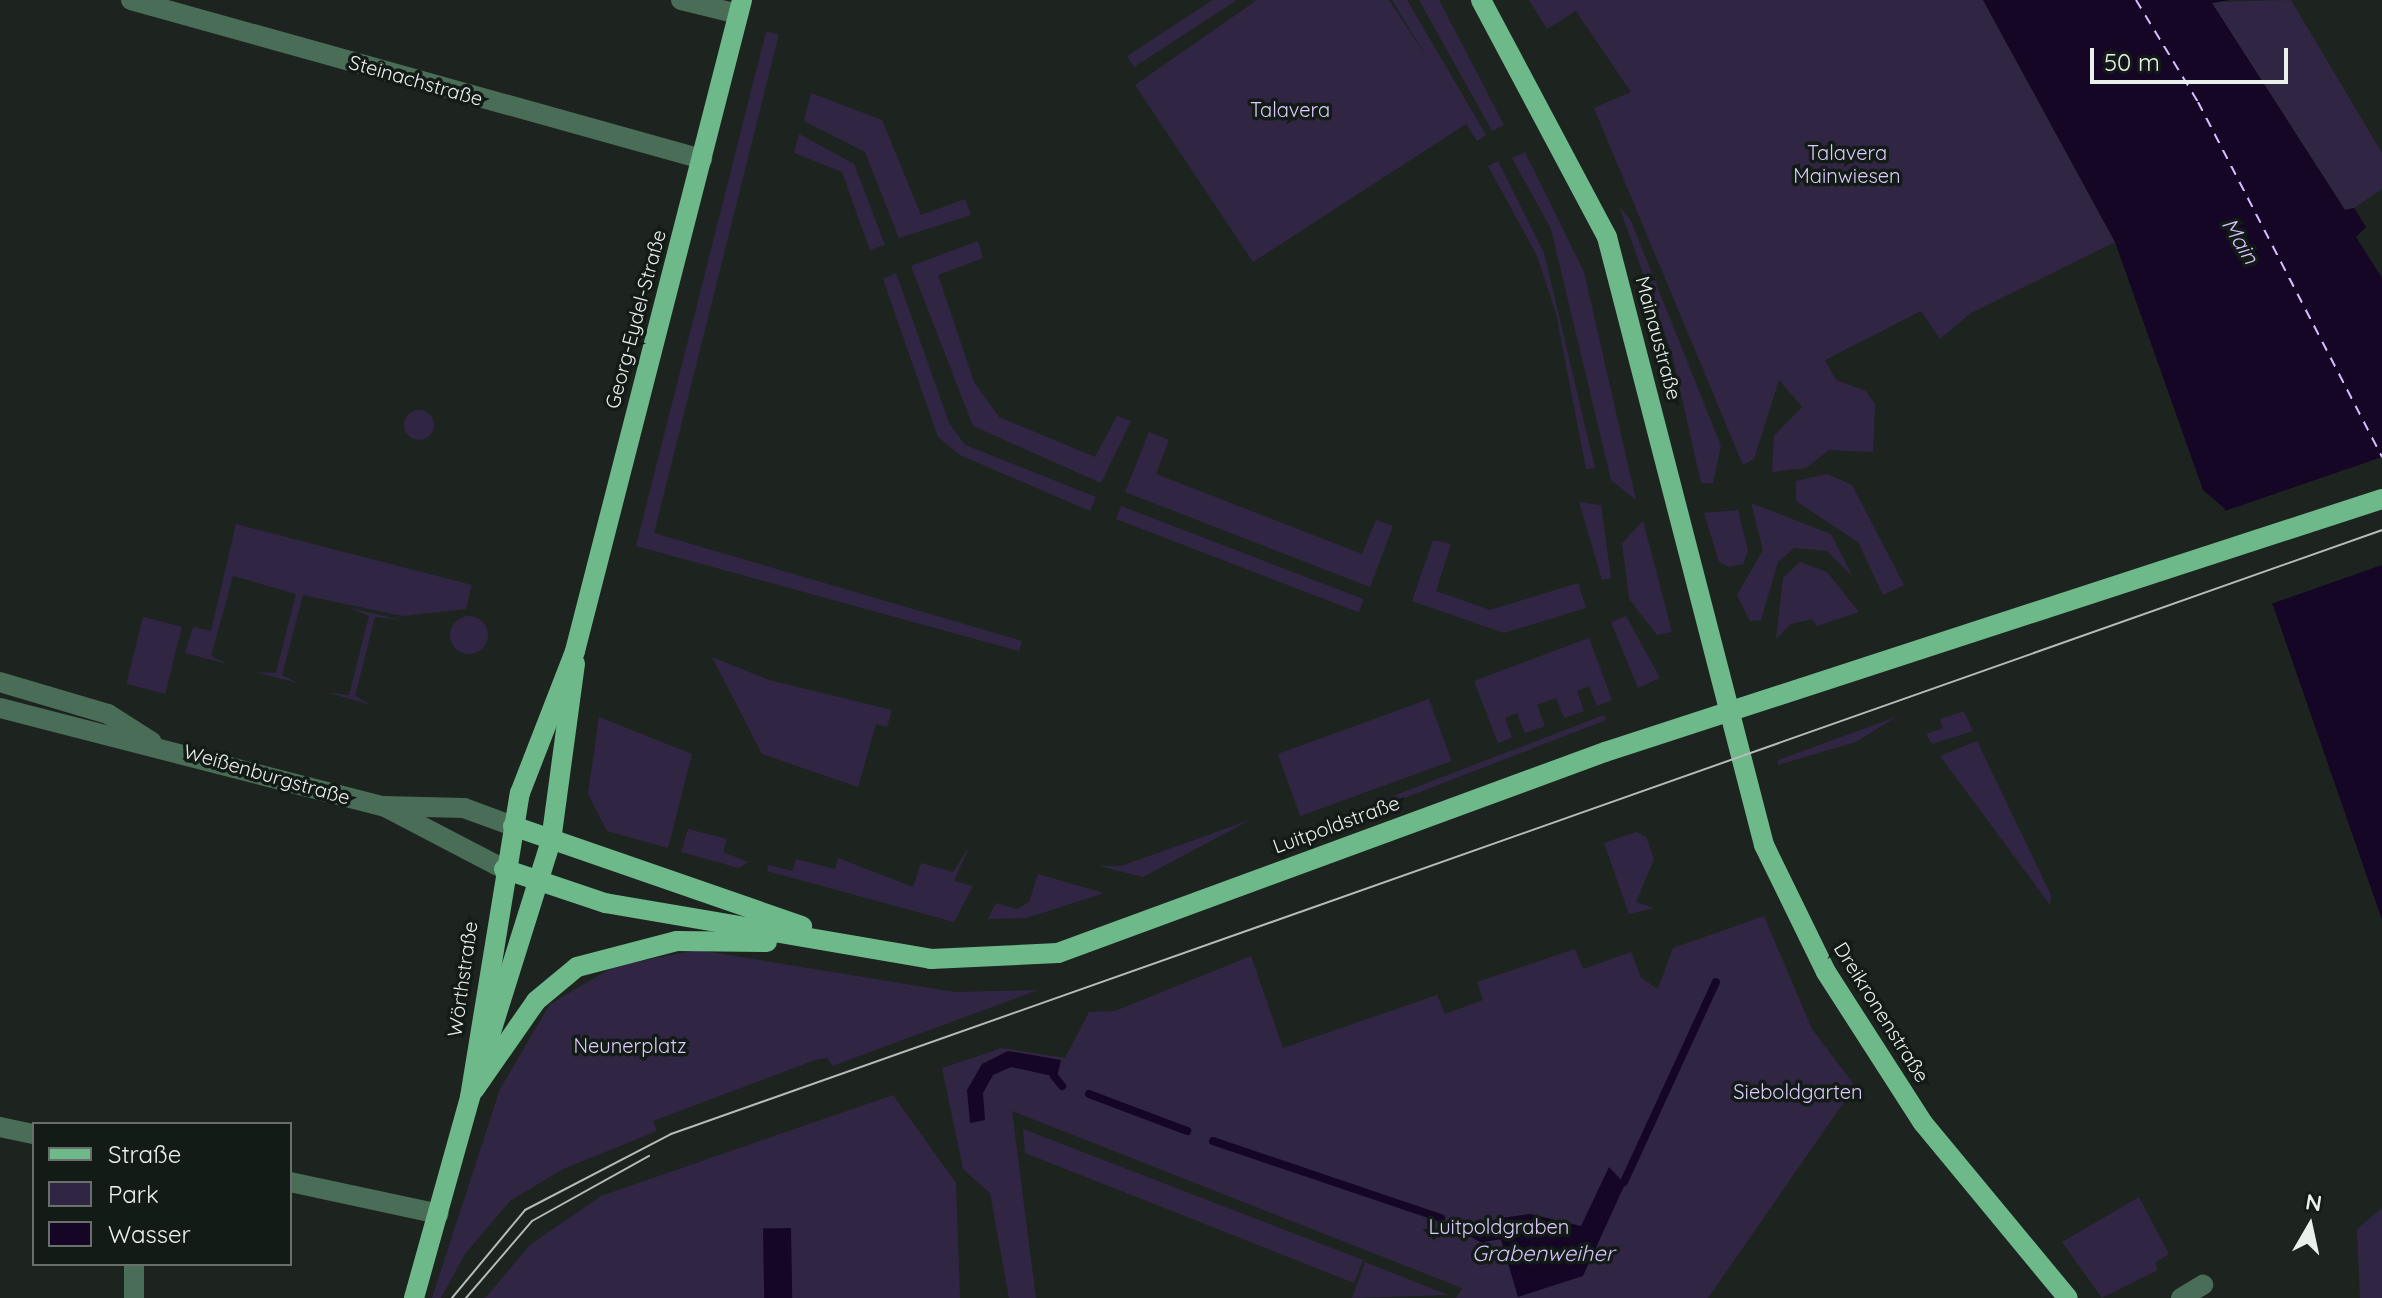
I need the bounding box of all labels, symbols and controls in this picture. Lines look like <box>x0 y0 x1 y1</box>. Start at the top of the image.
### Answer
scale bar <box>2094 32 2292 82</box>
text: 50 m <box>2104 47 2160 77</box>
street label: Steinachstraße <box>346 49 486 111</box>
park label: Talavera <box>1250 97 1330 121</box>
park label: Talavera Mainwiesen <box>1793 141 1901 188</box>
water label: Main <box>2216 213 2264 269</box>
street label: Georg-Eydel-Straße <box>600 227 670 411</box>
street label: Mainaustraße <box>1631 274 1687 402</box>
street label: Weißenburgstraße <box>181 739 353 809</box>
street label: Luitpoldstraße <box>1269 790 1403 858</box>
street label: Wörthstraße <box>442 920 482 1038</box>
street label: Dreikronenstraße <box>1829 937 1935 1087</box>
park label: Neunerplatz <box>574 1033 686 1057</box>
park label: Sieboldgarten <box>1733 1079 1863 1103</box>
legend <box>32 1122 292 1266</box>
text: Straße <box>108 1139 181 1169</box>
text: Park <box>108 1179 159 1209</box>
north arrow <box>2270 1186 2350 1266</box>
text: N <box>2304 1187 2324 1217</box>
park label: Luitpoldgraben <box>1429 1214 1569 1238</box>
text: Wasser <box>108 1219 191 1249</box>
water label: Grabenweiher <box>1472 1241 1614 1267</box>

